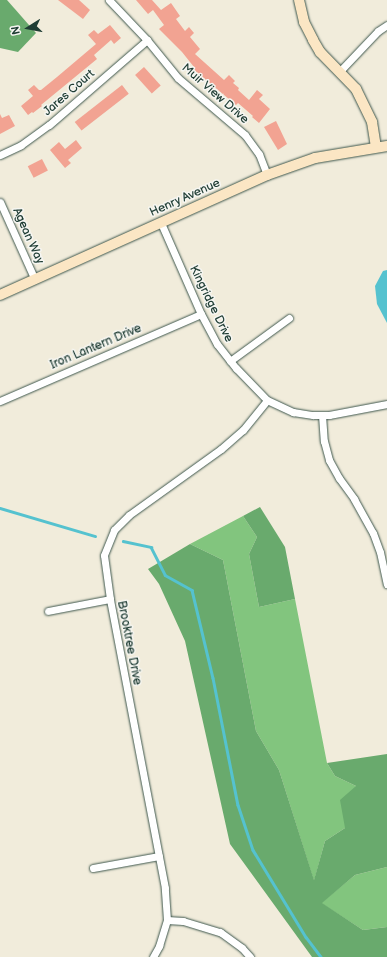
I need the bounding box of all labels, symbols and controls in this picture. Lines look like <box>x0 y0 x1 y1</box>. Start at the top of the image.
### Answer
north arrow <box>8 8 48 48</box>
text: N <box>9 25 23 36</box>
street label: Muir View Drive <box>178 61 252 127</box>
street label: Jares Court <box>40 67 98 119</box>
street label: Henry Avenue <box>147 176 223 220</box>
street label: Agean Way <box>9 205 47 267</box>
street label: Kingridge Drive <box>186 263 236 345</box>
street label: Iron Lantern Drive <box>48 321 144 373</box>
street label: Brooktree Drive <box>114 600 144 686</box>

